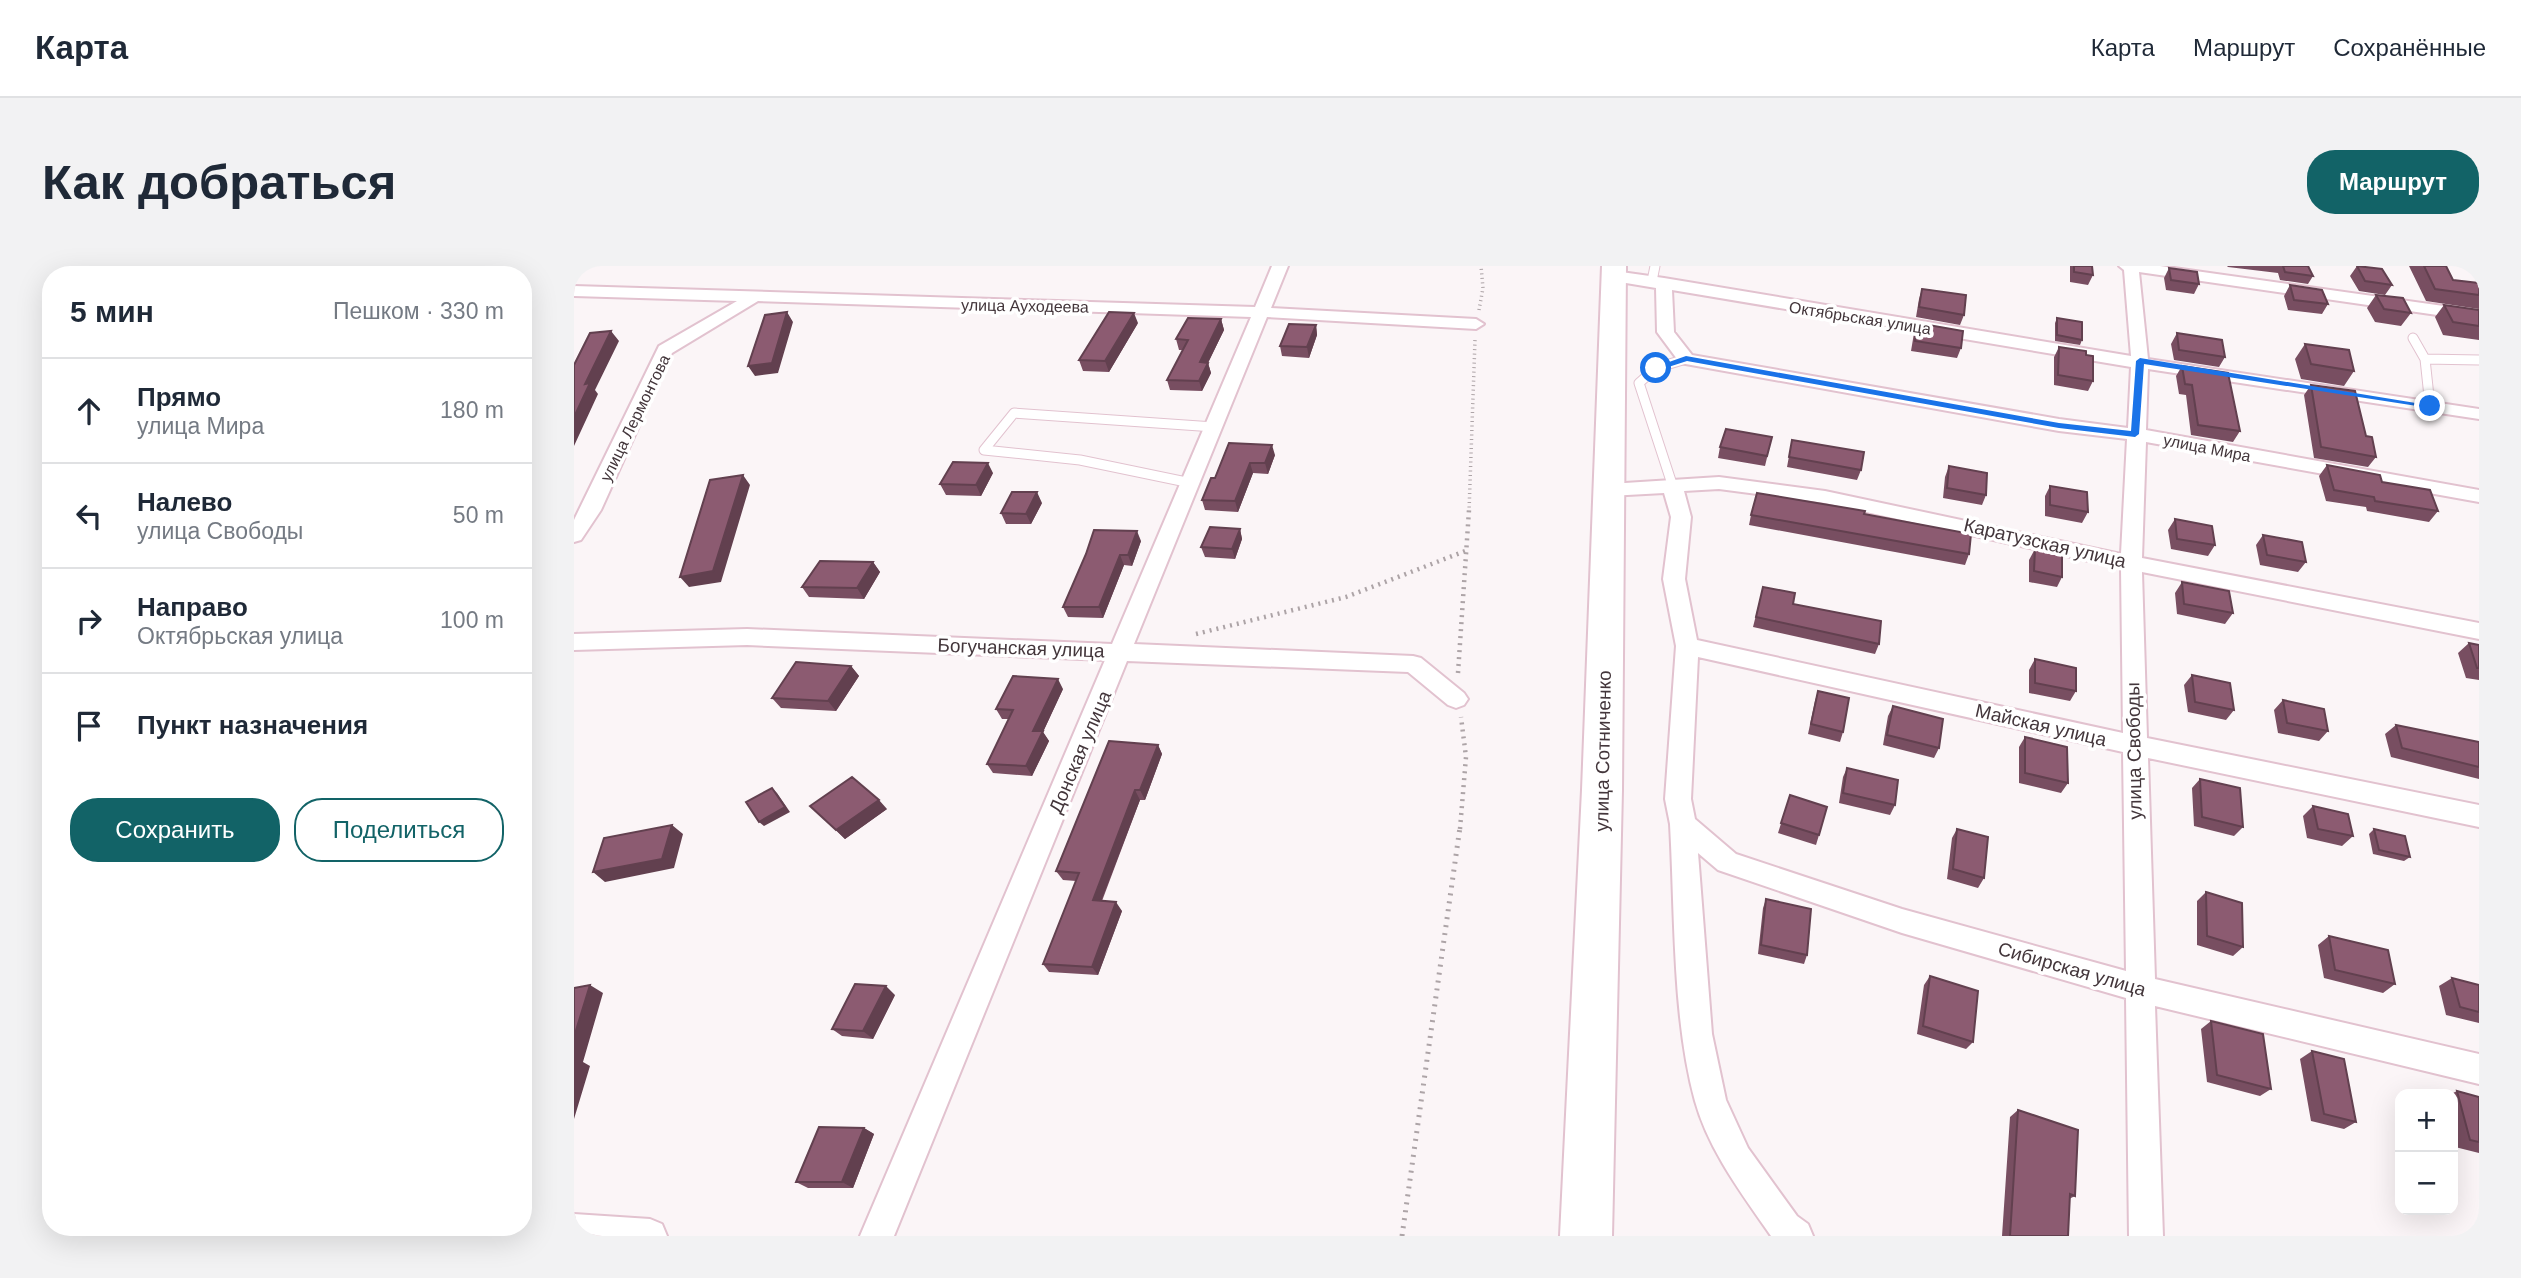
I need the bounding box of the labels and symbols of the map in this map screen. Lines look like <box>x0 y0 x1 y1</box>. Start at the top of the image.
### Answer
street label: улица Ауходеева <box>961 296 1089 316</box>
street label: Октябрьская улица <box>1788 298 1932 338</box>
street label: улица Лермонтова <box>597 352 673 484</box>
route start <box>1640 352 1671 383</box>
route end <box>2414 390 2445 421</box>
street label: улица Мира <box>2162 431 2252 465</box>
street label: Каратузская улица <box>1962 514 2129 572</box>
street label: Богучанская улица <box>937 635 1105 661</box>
street label: улица Сотниченко <box>1591 670 1615 832</box>
street label: улица Свободы <box>2122 682 2146 820</box>
street label: Донская улица <box>1045 687 1115 816</box>
street label: Майская улица <box>1973 700 2109 750</box>
street label: Сибирская улица <box>1996 938 2149 1000</box>

